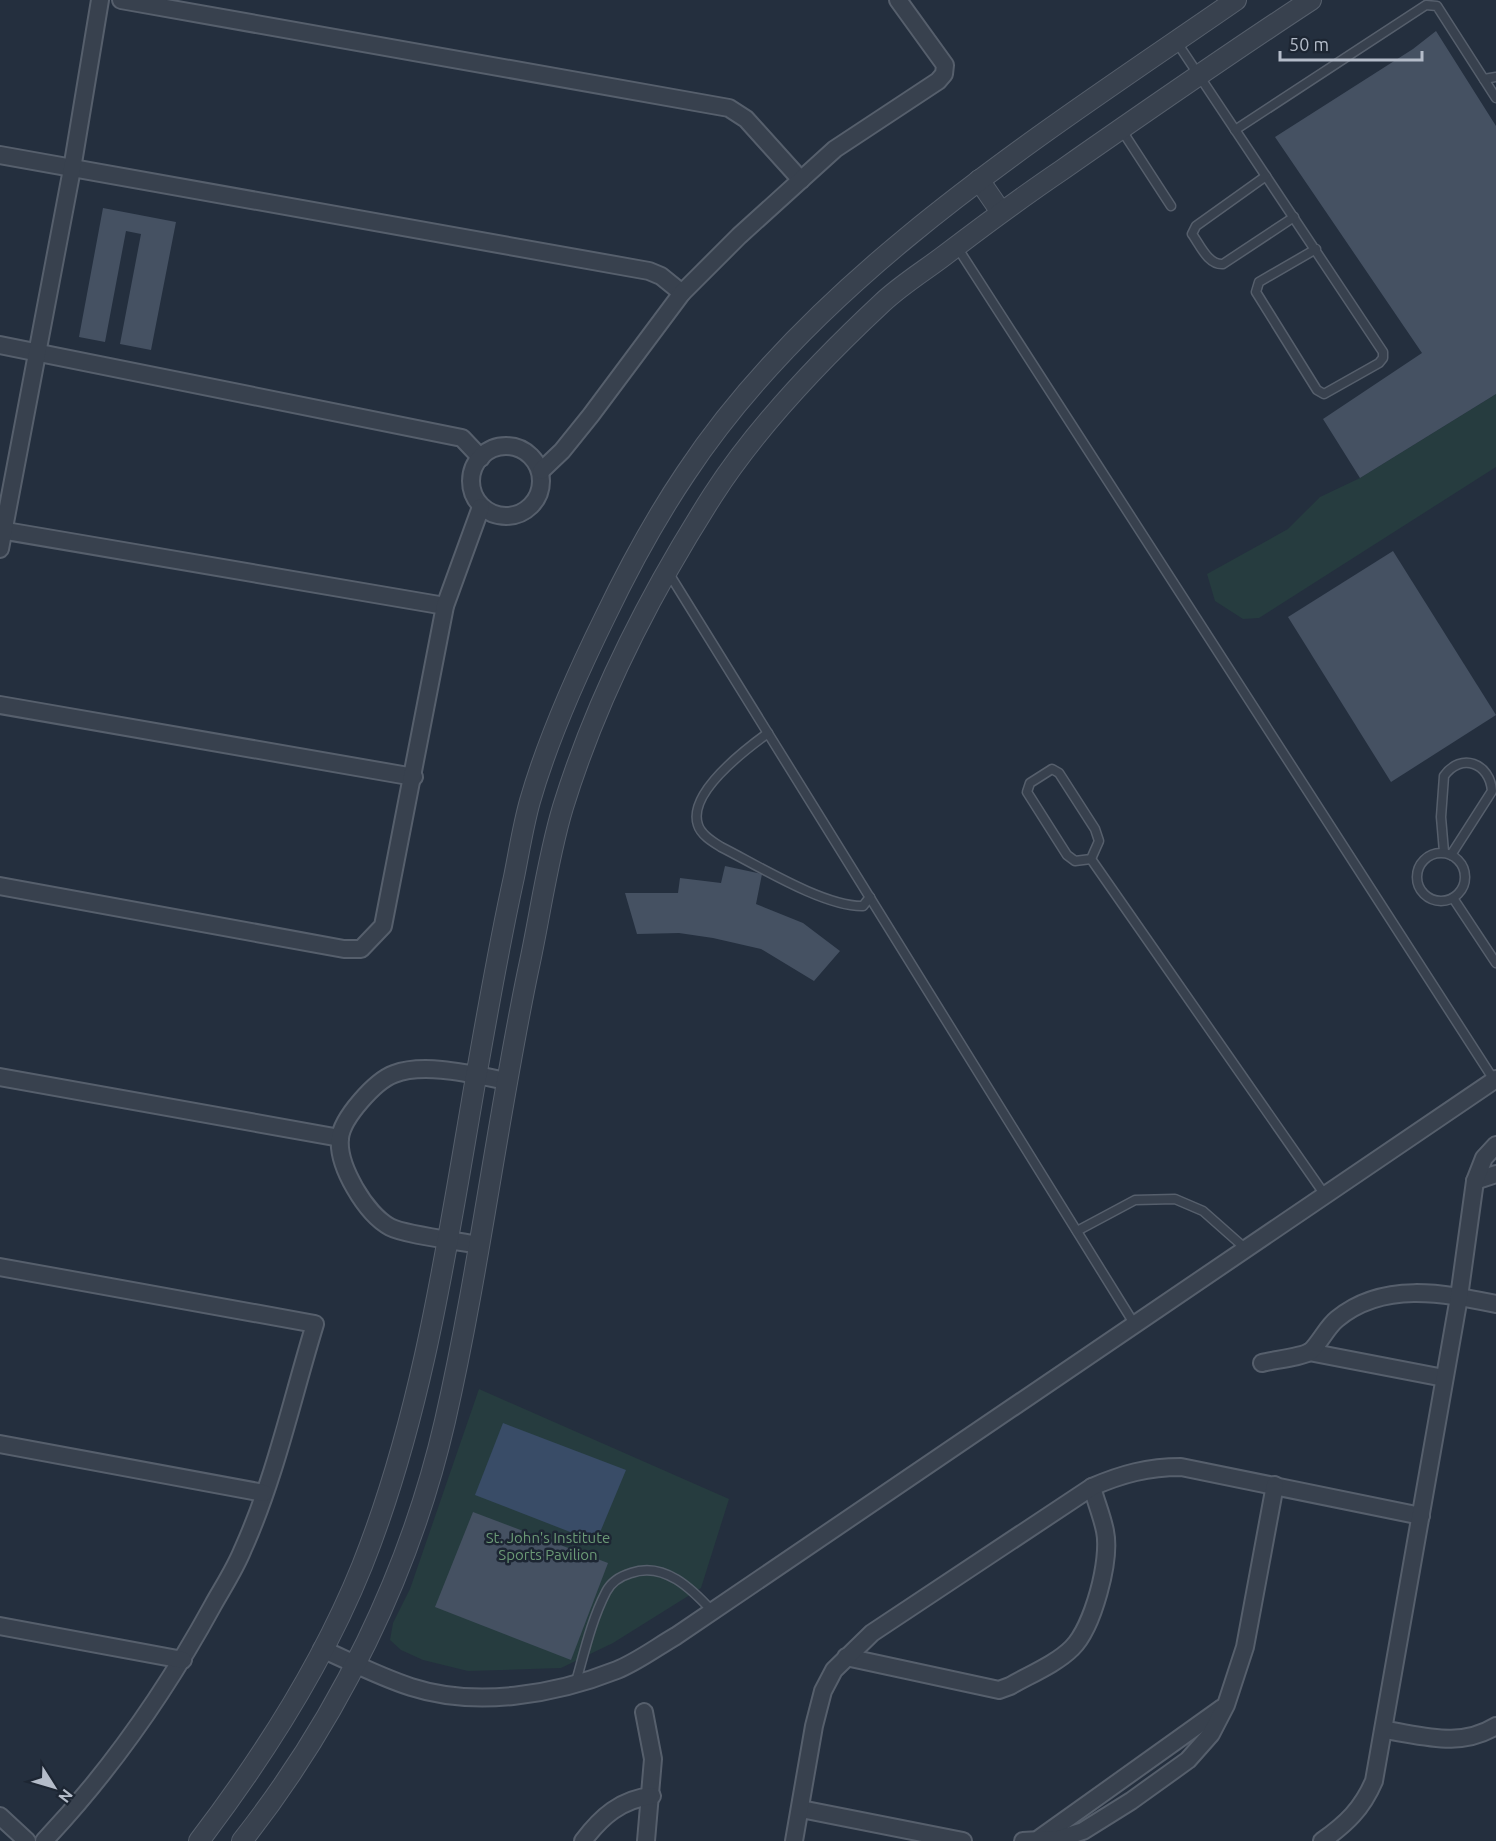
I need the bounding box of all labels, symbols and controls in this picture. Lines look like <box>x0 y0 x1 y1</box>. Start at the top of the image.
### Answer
scale bar <box>1280 24 1422 62</box>
text: 50 m <box>1289 34 1329 54</box>
park label: St. John's Institute Sports Pavilion <box>486 1529 610 1563</box>
north arrow <box>24 1757 84 1817</box>
text: N <box>55 1786 77 1806</box>

